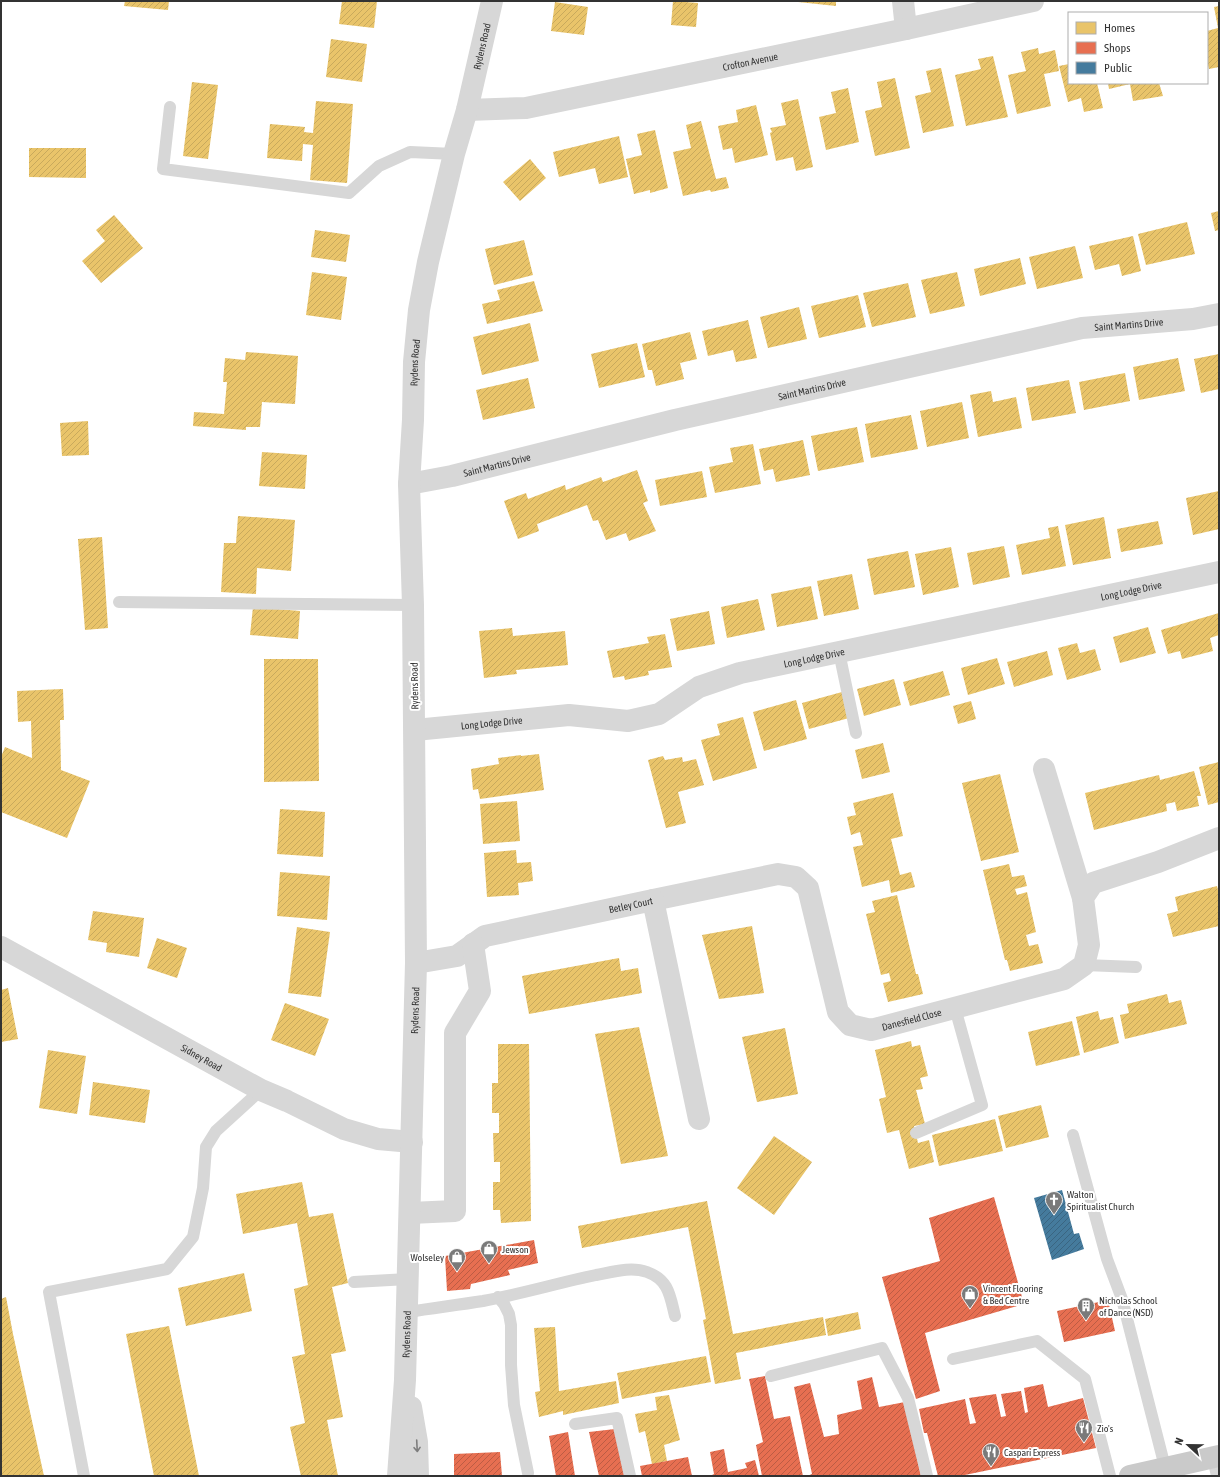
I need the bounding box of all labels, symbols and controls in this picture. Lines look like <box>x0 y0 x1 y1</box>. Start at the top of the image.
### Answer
legend <box>1068 12 1208 84</box>
text: Homes <box>1104 21 1135 35</box>
street label: Rydens Road <box>471 22 493 71</box>
text: Shops <box>1104 41 1130 55</box>
street label: Crofton Avenue <box>722 51 779 73</box>
text: Public <box>1104 61 1132 75</box>
street label: Saint Martins Drive <box>1094 316 1164 333</box>
street label: Rydens Road <box>409 338 422 386</box>
street label: Saint Martins Drive <box>777 376 847 403</box>
street label: Saint Martins Drive <box>462 451 532 479</box>
street label: Long Lodge Drive <box>1100 579 1163 603</box>
street label: Long Lodge Drive <box>783 646 846 670</box>
street label: Rydens Road <box>409 662 420 710</box>
street label: Long Lodge Drive <box>460 715 523 732</box>
street label: Betley Court <box>608 895 654 915</box>
street label: Rydens Road <box>409 986 421 1034</box>
street label: Danesfield Close <box>881 1006 943 1033</box>
street label: Sidney Road <box>179 1042 224 1074</box>
place label: Walton Spiritualist Church <box>1067 1189 1134 1212</box>
church icon: Walton Spiritualist Church <box>1044 1190 1064 1215</box>
shop icon: Jewson <box>479 1239 499 1264</box>
place label: Jewson <box>502 1244 529 1255</box>
shop icon: Wolseley <box>447 1247 467 1272</box>
place label: Wolseley <box>411 1252 444 1263</box>
place label: Vincent Flooring & Bed Centre <box>983 1283 1043 1306</box>
shop icon: Vincent Flooring & Bed Centre <box>960 1284 980 1309</box>
place label: Nicholas School of Dance (NSD) <box>1099 1295 1158 1318</box>
building icon: Nicholas School of Dance (NSD) <box>1076 1296 1096 1321</box>
street label: Rydens Road <box>401 1310 413 1358</box>
restaurant icon: Zio's <box>1074 1418 1094 1443</box>
place label: Zio's <box>1097 1423 1114 1434</box>
north arrow <box>1168 1425 1208 1465</box>
text: N <box>1172 1436 1186 1447</box>
one-way arrow <box>414 1439 421 1452</box>
restaurant icon: Caspari Express <box>981 1442 1001 1467</box>
place label: Caspari Express <box>1004 1447 1061 1458</box>

